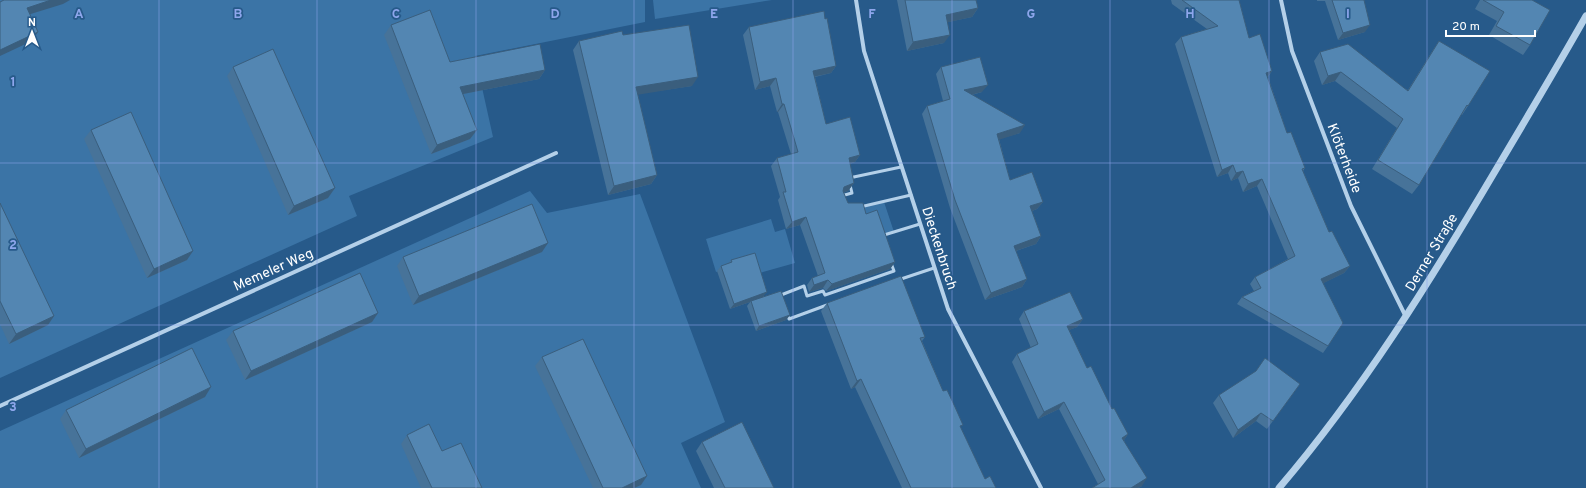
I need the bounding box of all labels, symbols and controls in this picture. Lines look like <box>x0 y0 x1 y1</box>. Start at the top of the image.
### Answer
text: A <box>74 7 84 23</box>
text: B <box>234 7 243 23</box>
text: C <box>392 7 400 23</box>
text: D <box>550 7 560 23</box>
text: E <box>710 7 718 23</box>
text: F <box>868 7 876 23</box>
text: G <box>1027 7 1036 23</box>
text: H <box>1185 7 1195 23</box>
text: I <box>1346 7 1350 23</box>
north arrow <box>12 12 52 52</box>
scale bar <box>1446 12 1535 38</box>
text: N <box>28 16 36 30</box>
text: 20 m <box>1452 19 1480 35</box>
text: 1 <box>10 75 16 91</box>
street label: Klöterheide <box>1323 121 1365 196</box>
street label: Dieckenbruch <box>917 205 960 292</box>
street label: Derner Straße <box>1402 211 1462 295</box>
text: 2 <box>9 238 17 254</box>
street label: Memeler Weg <box>231 245 316 296</box>
text: 3 <box>9 400 17 416</box>

